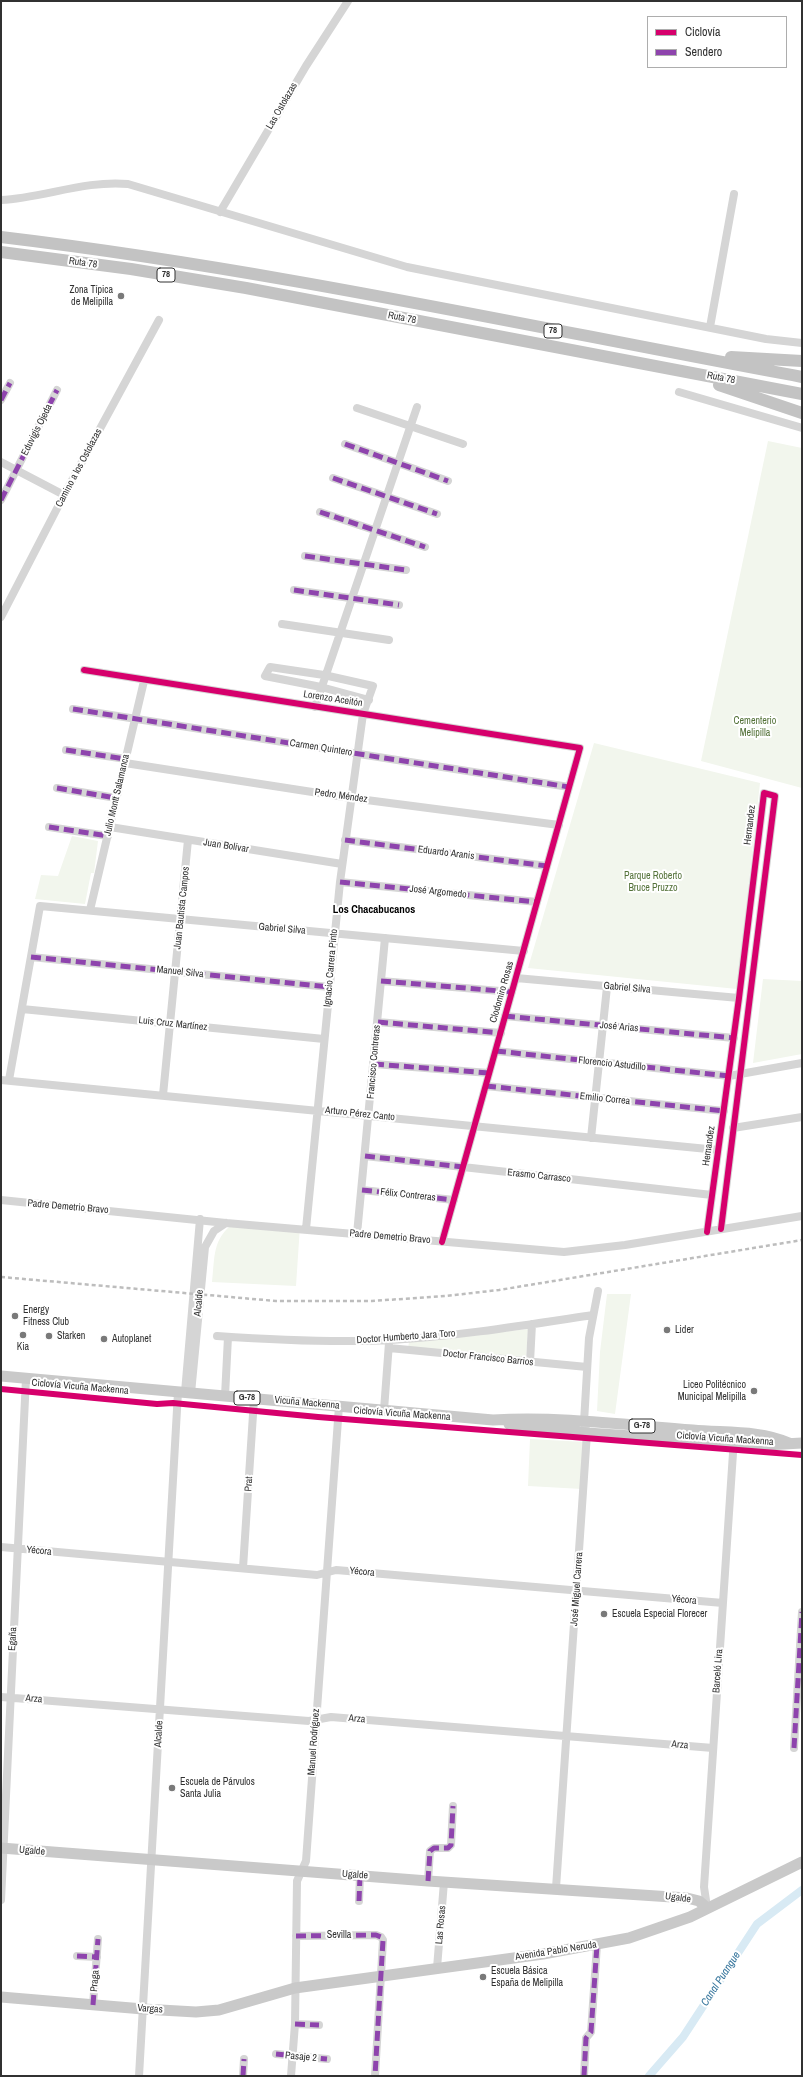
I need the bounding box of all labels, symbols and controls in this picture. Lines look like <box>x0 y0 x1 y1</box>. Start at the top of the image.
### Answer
legend <box>647 16 787 68</box>
text: Ciclovía <box>685 24 721 40</box>
text: Sendero <box>685 44 722 60</box>
street label: Las Ostolazas <box>264 81 300 131</box>
street label: Ruta 78 <box>68 255 98 271</box>
road number: 78 <box>157 268 175 282</box>
place label: Zona Típica de Melipilla <box>69 284 113 308</box>
marker: Zona Típica de Melipilla <box>116 291 126 301</box>
street label: Ruta 78 <box>387 309 417 327</box>
road number: 78 <box>544 324 562 338</box>
street label: Ruta 78 <box>706 369 736 387</box>
street label: Eduvigis Ojeda <box>19 402 55 458</box>
street label: Camino a los Ostolazas <box>53 427 105 509</box>
street label: Lorenzo Aceitón <box>303 688 363 710</box>
park label: Cementerio Melipilla <box>734 715 776 738</box>
street label: Carmen Quintero <box>289 737 353 759</box>
street label: Julio Montt Salamanca <box>102 753 132 837</box>
street label: Pedro Méndez <box>314 786 368 806</box>
street label: Hernandez <box>742 804 758 846</box>
street label: Juan Bolívar <box>203 837 249 855</box>
street label: Eduardo Aranis <box>417 844 475 862</box>
street label: Juan Bautista Campos <box>172 866 192 950</box>
park label: Parque Roberto Bruce Pruzzo <box>624 870 682 894</box>
street label: José Argomedo <box>409 883 467 901</box>
district label: Los Chacabucanos <box>333 903 415 917</box>
street label: Gabriel Silva <box>258 921 306 937</box>
street label: Ignacio Carrera Pinto <box>322 928 340 1008</box>
street label: Clodomiro Rosas <box>488 960 516 1024</box>
street label: Manuel Silva <box>156 964 204 980</box>
street label: Gabriel Silva <box>603 980 651 996</box>
street label: Luis Cruz Martínez <box>138 1014 208 1034</box>
street label: José Arias <box>599 1019 639 1035</box>
street label: Francisco Contreras <box>365 1024 383 1100</box>
street label: Florencio Astudillo <box>578 1054 646 1074</box>
street label: Emilio Correa <box>579 1090 631 1108</box>
street label: Arturo Pérez Canto <box>324 1104 396 1124</box>
street label: Hernandez <box>700 1125 718 1167</box>
street label: Erasmo Carrasco <box>507 1167 571 1185</box>
street label: Félix Contreras <box>380 1186 436 1204</box>
street label: Padre Demetrio Bravo <box>27 1197 109 1217</box>
street label: Padre Demetrio Bravo <box>349 1227 431 1247</box>
street label: Alcalde <box>192 1289 206 1317</box>
place label: Energy Fitness Club <box>23 1304 69 1328</box>
marker: Energy Fitness Club <box>10 1311 20 1321</box>
place label: Lider <box>675 1324 694 1336</box>
marker: Lider <box>662 1325 672 1335</box>
street label: Doctor Humberto Jara Toro <box>356 1328 456 1346</box>
marker: Kia <box>18 1330 28 1340</box>
place label: Starken <box>57 1330 85 1342</box>
marker: Starken <box>44 1331 54 1341</box>
place label: Autoplanet <box>112 1333 151 1345</box>
marker: Autoplanet <box>99 1334 109 1344</box>
place label: Kia <box>17 1341 29 1353</box>
street label: Doctor Francisco Barrios <box>442 1347 534 1369</box>
street label: Ciclovía Vicuña Mackenna <box>31 1377 129 1397</box>
place label: Liceo Politécnico Municipal Melipilla <box>678 1379 746 1402</box>
marker: Liceo Politécnico Municipal Melipilla <box>749 1386 759 1396</box>
road number: G-78 <box>234 1391 260 1405</box>
street label: Vicuña Mackenna <box>274 1394 340 1412</box>
street label: Ciclovía Vicuña Mackenna <box>353 1405 451 1423</box>
road number: G-78 <box>629 1419 655 1433</box>
street label: Ciclovía Vicuña Mackenna <box>676 1430 774 1448</box>
street label: Prat <box>242 1476 256 1492</box>
street label: Yécora <box>26 1544 52 1558</box>
street label: José Miguel Carrera <box>568 1552 586 1626</box>
street label: Yécora <box>349 1565 375 1579</box>
street label: Yécora <box>671 1593 697 1607</box>
place label: Escuela Especial Florecer <box>612 1608 707 1620</box>
marker: Escuela Especial Florecer <box>599 1609 609 1619</box>
street label: Egaña <box>6 1627 20 1651</box>
street label: Barceló Lira <box>710 1649 726 1693</box>
street label: Arza <box>25 1692 43 1706</box>
street label: Manuel Rodríguez <box>306 1708 322 1776</box>
street label: Arza <box>348 1712 366 1726</box>
street label: Alcalde <box>152 1720 166 1748</box>
street label: Arza <box>671 1738 689 1752</box>
place label: Escuela de Párvulos Santa Julia <box>180 1776 255 1800</box>
marker: Escuela de Párvulos Santa Julia <box>167 1783 177 1793</box>
street label: Ugalde <box>19 1844 45 1858</box>
street label: Ugalde <box>342 1868 368 1882</box>
street label: Ugalde <box>664 1890 692 1906</box>
street label: Las Rosas <box>433 1905 449 1945</box>
street label: Sevilla <box>327 1929 351 1941</box>
street label: Avenida Pablo Neruda <box>514 1939 598 1963</box>
water label: Canal Puangue <box>699 1949 743 2009</box>
place label: Escuela Básica España de Melipilla <box>491 1965 563 1988</box>
street label: Praga <box>88 1970 102 1992</box>
marker: Escuela Básica España de Melipilla <box>478 1972 488 1982</box>
street label: Vargas <box>137 2002 163 2016</box>
street label: Pasaje 2 <box>285 2050 317 2064</box>

